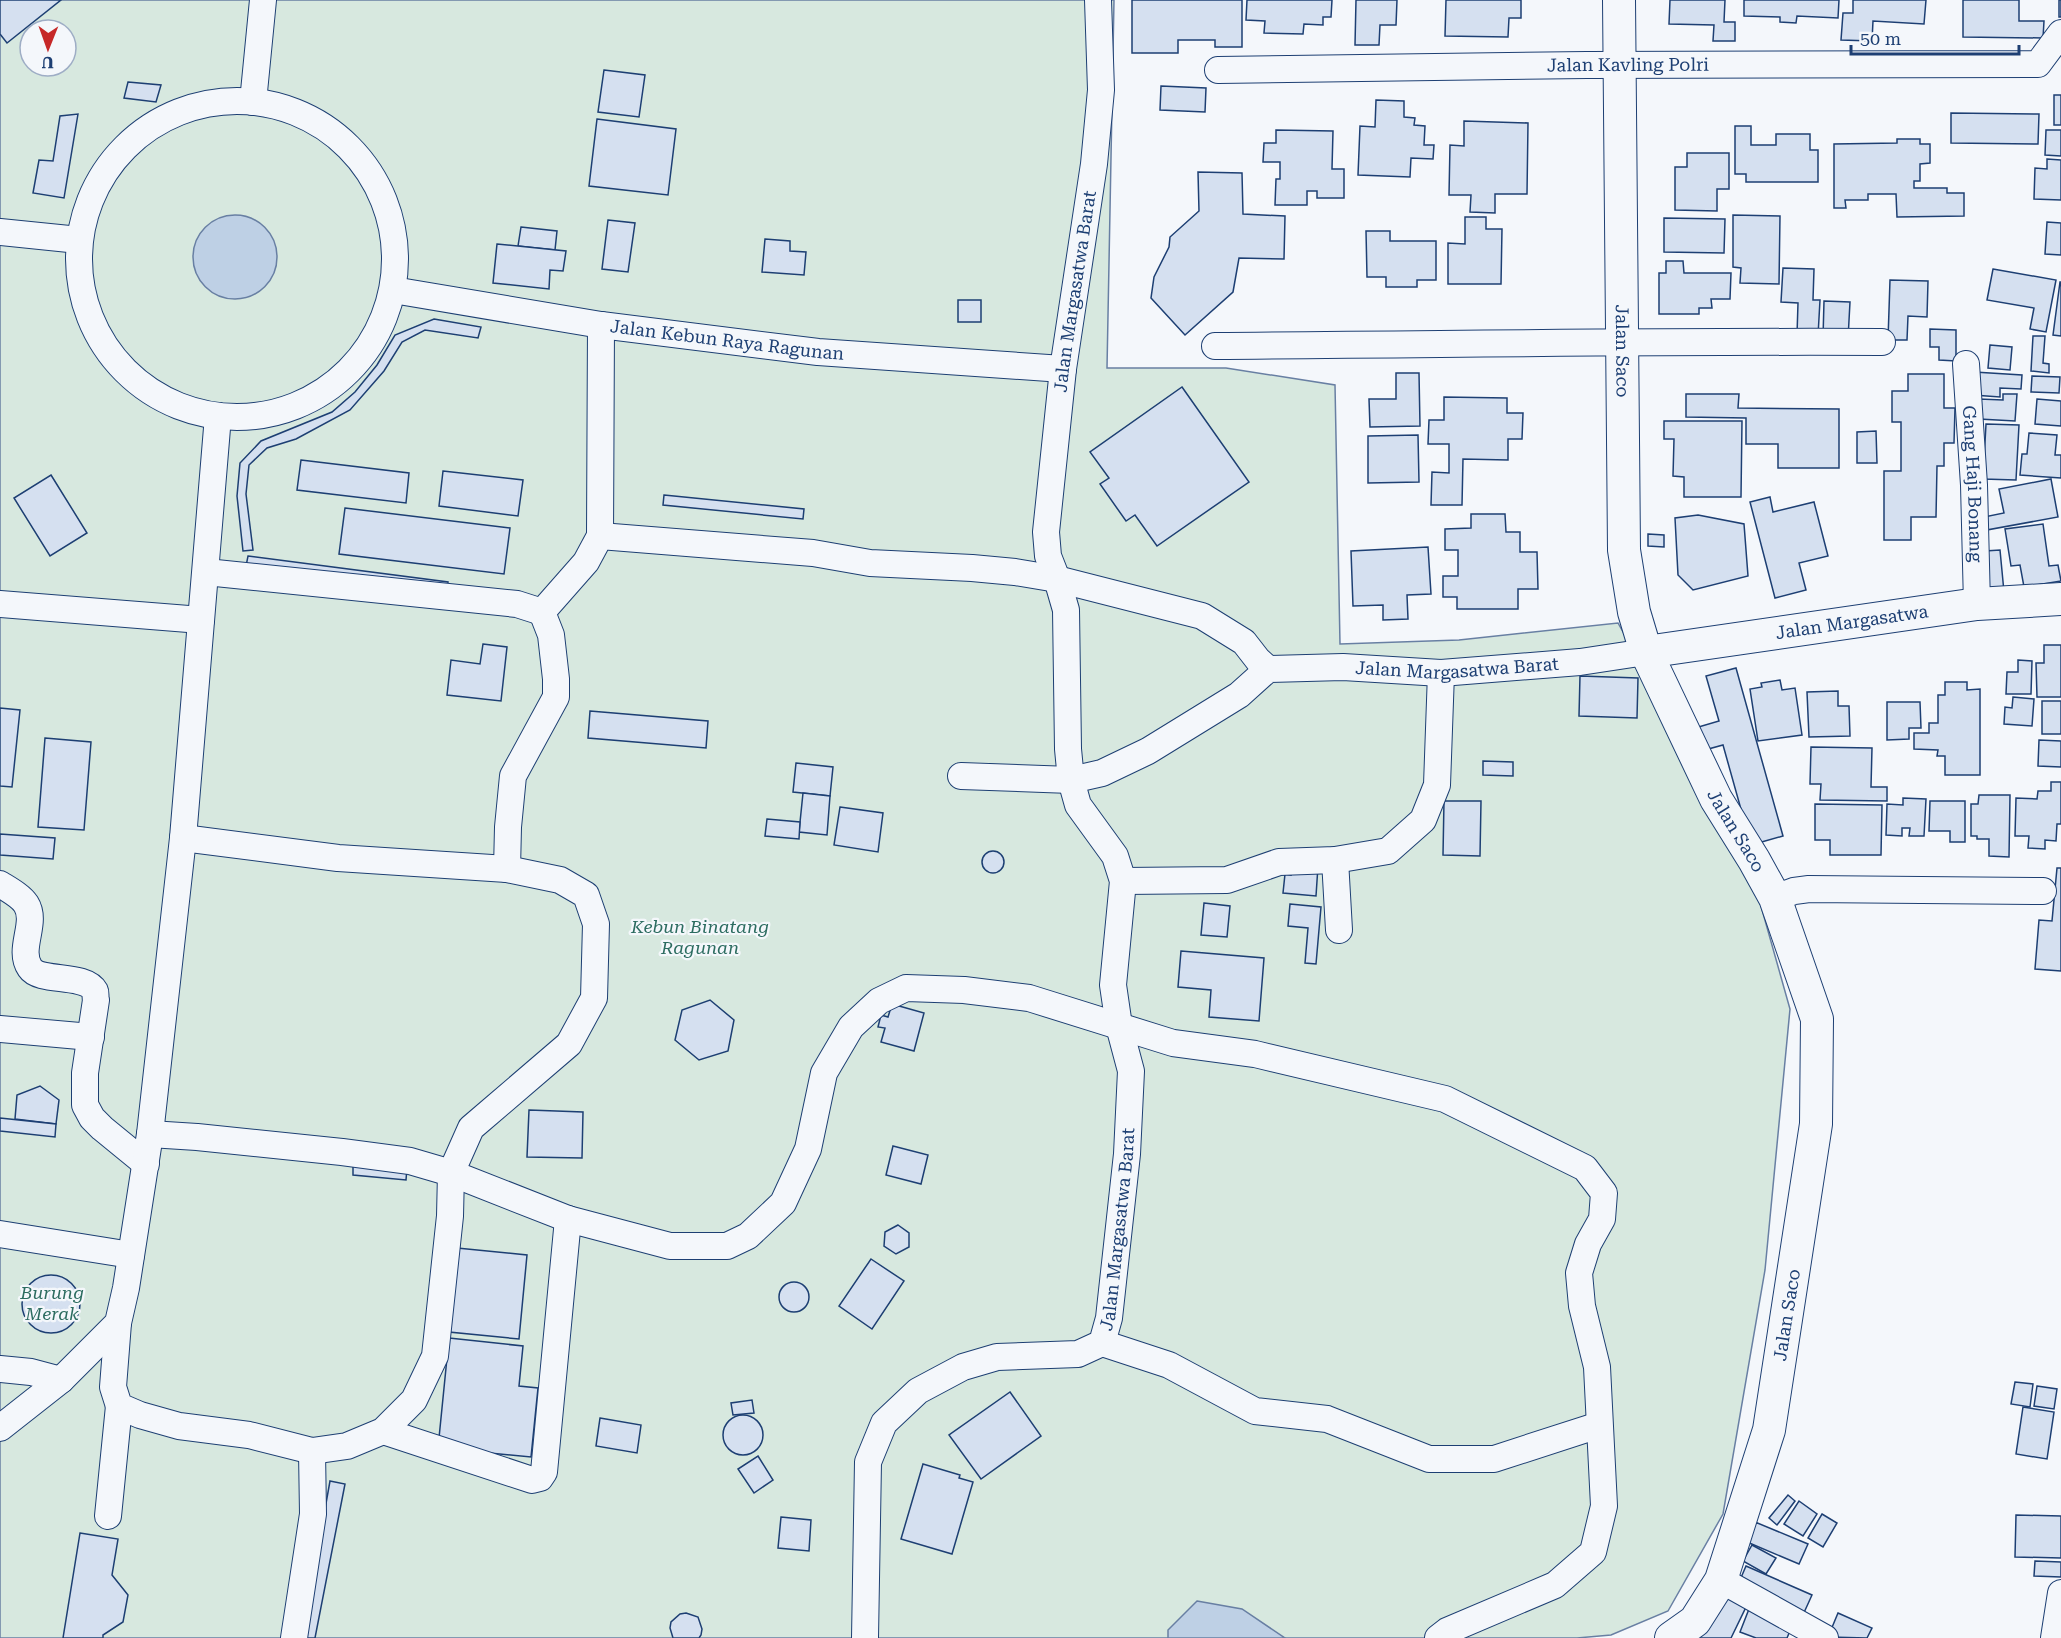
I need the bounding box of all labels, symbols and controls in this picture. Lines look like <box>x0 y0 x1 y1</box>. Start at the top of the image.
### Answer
north arrow <box>18 18 78 78</box>
scale bar <box>1851 18 2019 56</box>
text: 50 m <box>1860 28 1901 49</box>
text: U <box>41 53 54 72</box>
street label: Jalan Kavling Polri <box>1547 54 1709 76</box>
street label: Jalan Margasatwa Barat <box>1050 189 1100 393</box>
street label: Jalan Saco <box>1612 304 1634 398</box>
street label: Jalan Kebun Raya Ragunan <box>609 315 845 364</box>
street label: Gang Haji Bonang <box>1959 405 1987 563</box>
street label: Jalan Margasatwa <box>1774 600 1930 643</box>
street label: Jalan Margasatwa Barat <box>1355 653 1560 683</box>
street label: Jalan Saco <box>1703 786 1770 876</box>
park label: Kebun Binatang Ragunan <box>630 916 769 958</box>
street label: Jalan Margasatwa Barat <box>1095 1127 1138 1333</box>
street label: Jalan Saco <box>1769 1267 1804 1362</box>
park label: Burung Merak <box>19 1282 84 1324</box>

